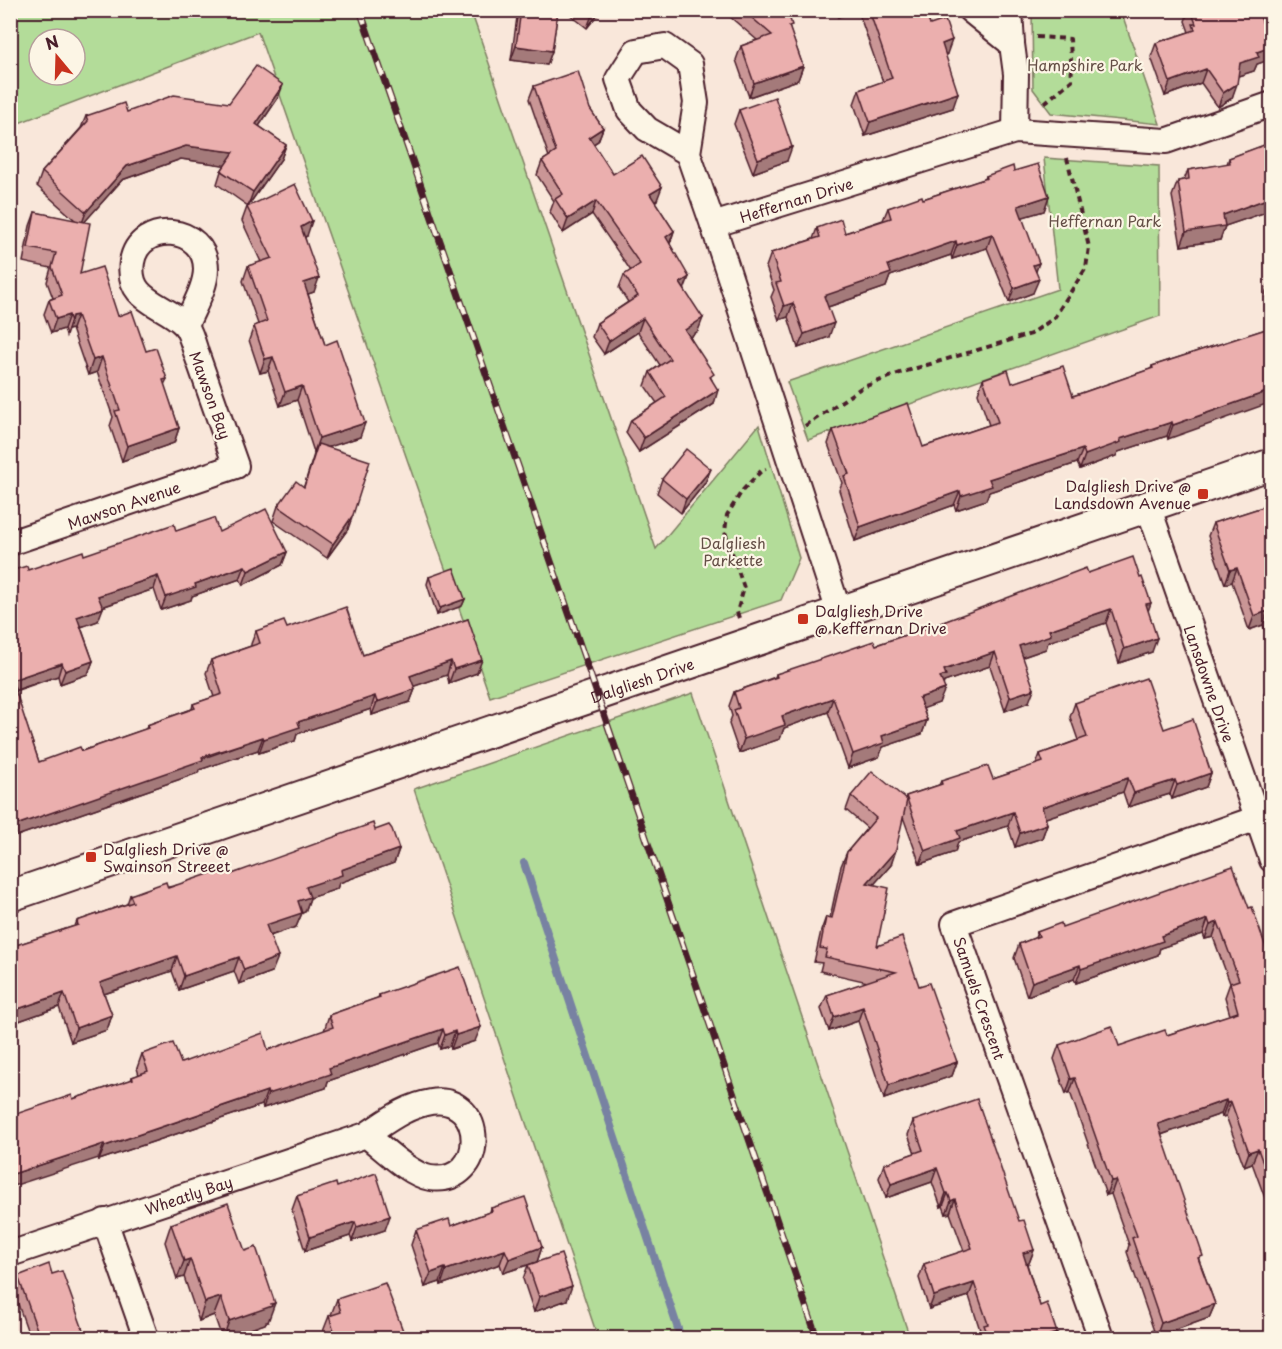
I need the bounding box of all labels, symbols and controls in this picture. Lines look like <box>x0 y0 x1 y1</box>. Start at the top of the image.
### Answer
north arrow <box>27 27 87 87</box>
text: N <box>42 28 62 55</box>
park label: Hampshire Park <box>1027 53 1143 76</box>
street label: Heffernan Drive <box>737 171 856 228</box>
park label: Heffernan Park <box>1049 209 1161 232</box>
street label: Mawson Bay <box>184 348 238 442</box>
street label: Mawson Avenue <box>64 474 183 534</box>
place label: Dalgliesh Drive @ Landsdown Avenue <box>1054 474 1191 514</box>
marker: Dalgliesh Drive @ Landsdown Avenue <box>1196 487 1210 501</box>
park label: Dalgliesh Parkette <box>700 531 766 571</box>
place label: Dalgliesh Drive @ Keffernan Drive <box>815 599 947 639</box>
marker: Dalgliesh Drive @ Keffernan Drive <box>796 612 810 626</box>
street label: Lansdowne Drive <box>1179 622 1241 745</box>
street label: Dalgliesh Drive <box>587 651 697 708</box>
place label: Dalgliesh Drive @ Swainson Streeet <box>103 837 230 877</box>
marker: Dalgliesh Drive @ Swainson Streeet <box>84 850 98 864</box>
street label: Samuels Crescent <box>948 933 1012 1063</box>
street label: Wheatly Bay <box>141 1169 235 1220</box>

